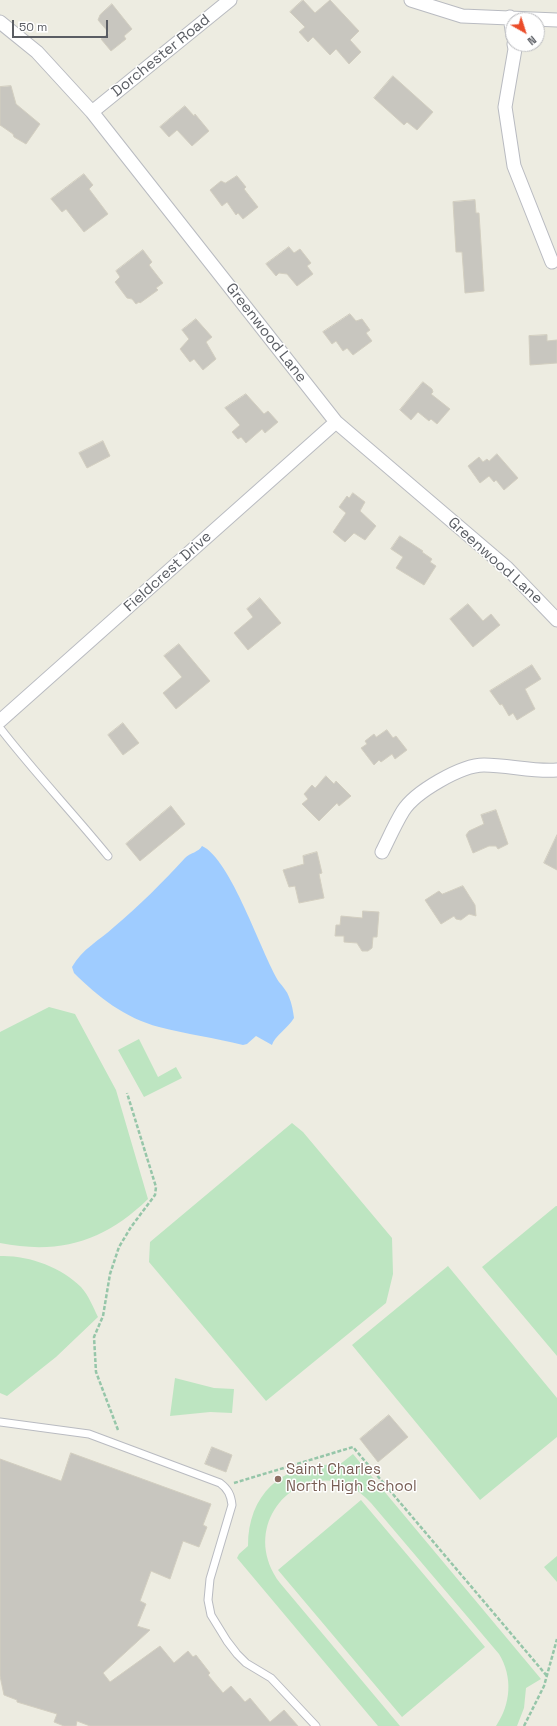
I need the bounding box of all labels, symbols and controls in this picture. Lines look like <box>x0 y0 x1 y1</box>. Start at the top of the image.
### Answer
street label: Dorchester Road <box>108 11 214 101</box>
scale bar <box>14 12 110 38</box>
north arrow <box>505 12 545 52</box>
text: 50 m <box>19 19 47 35</box>
text: N <box>525 33 539 48</box>
street label: Greenwood Lane <box>222 280 310 386</box>
street label: Greenwood Lane <box>444 514 546 608</box>
street label: Fieldcrest Drive <box>120 528 216 616</box>
place label: Saint Charles North High School <box>286 1461 417 1496</box>
marker: Saint Charles North High School <box>273 1474 283 1484</box>

